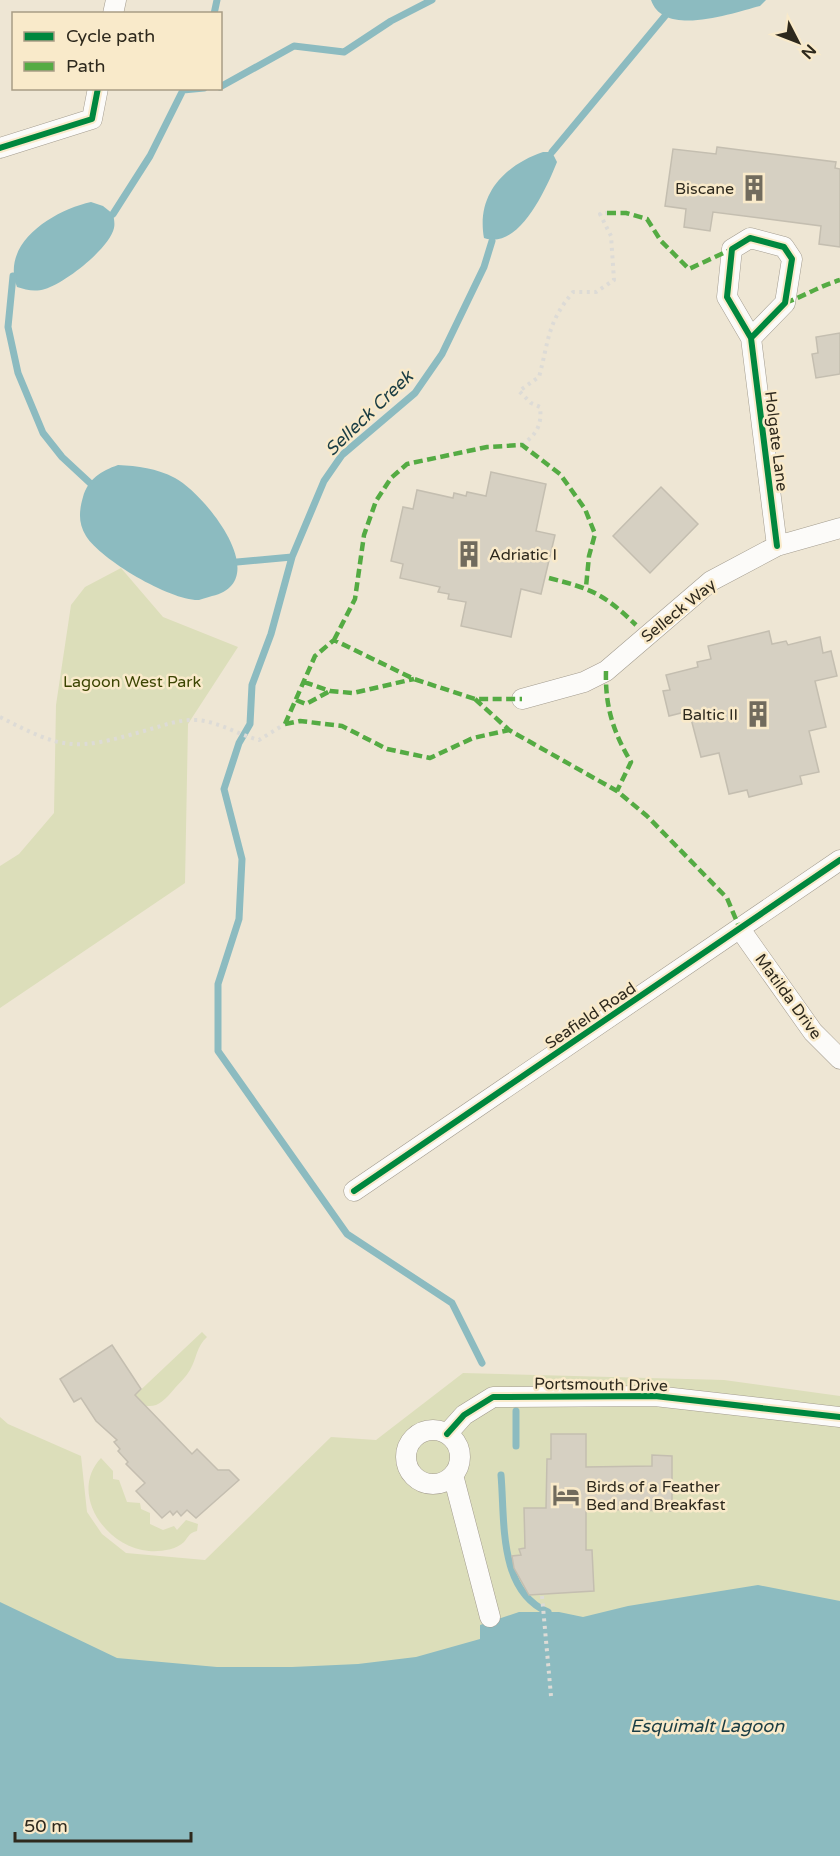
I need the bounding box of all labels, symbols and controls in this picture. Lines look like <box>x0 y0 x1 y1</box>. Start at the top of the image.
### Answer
legend <box>12 12 222 90</box>
north arrow <box>768 12 828 72</box>
text: Cycle path <box>66 25 155 47</box>
text: N <box>797 40 820 63</box>
text: Path <box>66 55 105 77</box>
building icon: Biscane <box>739 173 769 203</box>
place label: Biscane <box>675 179 734 199</box>
water label: Selleck Creek <box>320 365 418 460</box>
street label: Holgate Lane <box>760 390 792 492</box>
building icon: Adriatic I <box>454 539 484 569</box>
place label: Adriatic I <box>489 545 557 565</box>
street label: Selleck Way <box>637 574 720 647</box>
park label: Lagoon West Park <box>63 672 201 692</box>
building icon: Baltic II <box>743 699 773 729</box>
place label: Baltic II <box>682 705 738 725</box>
street label: Matilda Drive <box>750 950 826 1043</box>
street label: Seafield Road <box>541 978 640 1054</box>
street label: Portsmouth Drive <box>534 1374 668 1396</box>
place label: Birds of a Feather Bed and Breakfast <box>586 1477 726 1515</box>
hotel icon: Birds of a Feather Bed and Breakfast <box>551 1480 581 1510</box>
water label: Esquimalt Lagoon <box>630 1715 785 1737</box>
scale bar <box>15 1805 190 1843</box>
text: 50 m <box>24 1815 68 1837</box>

